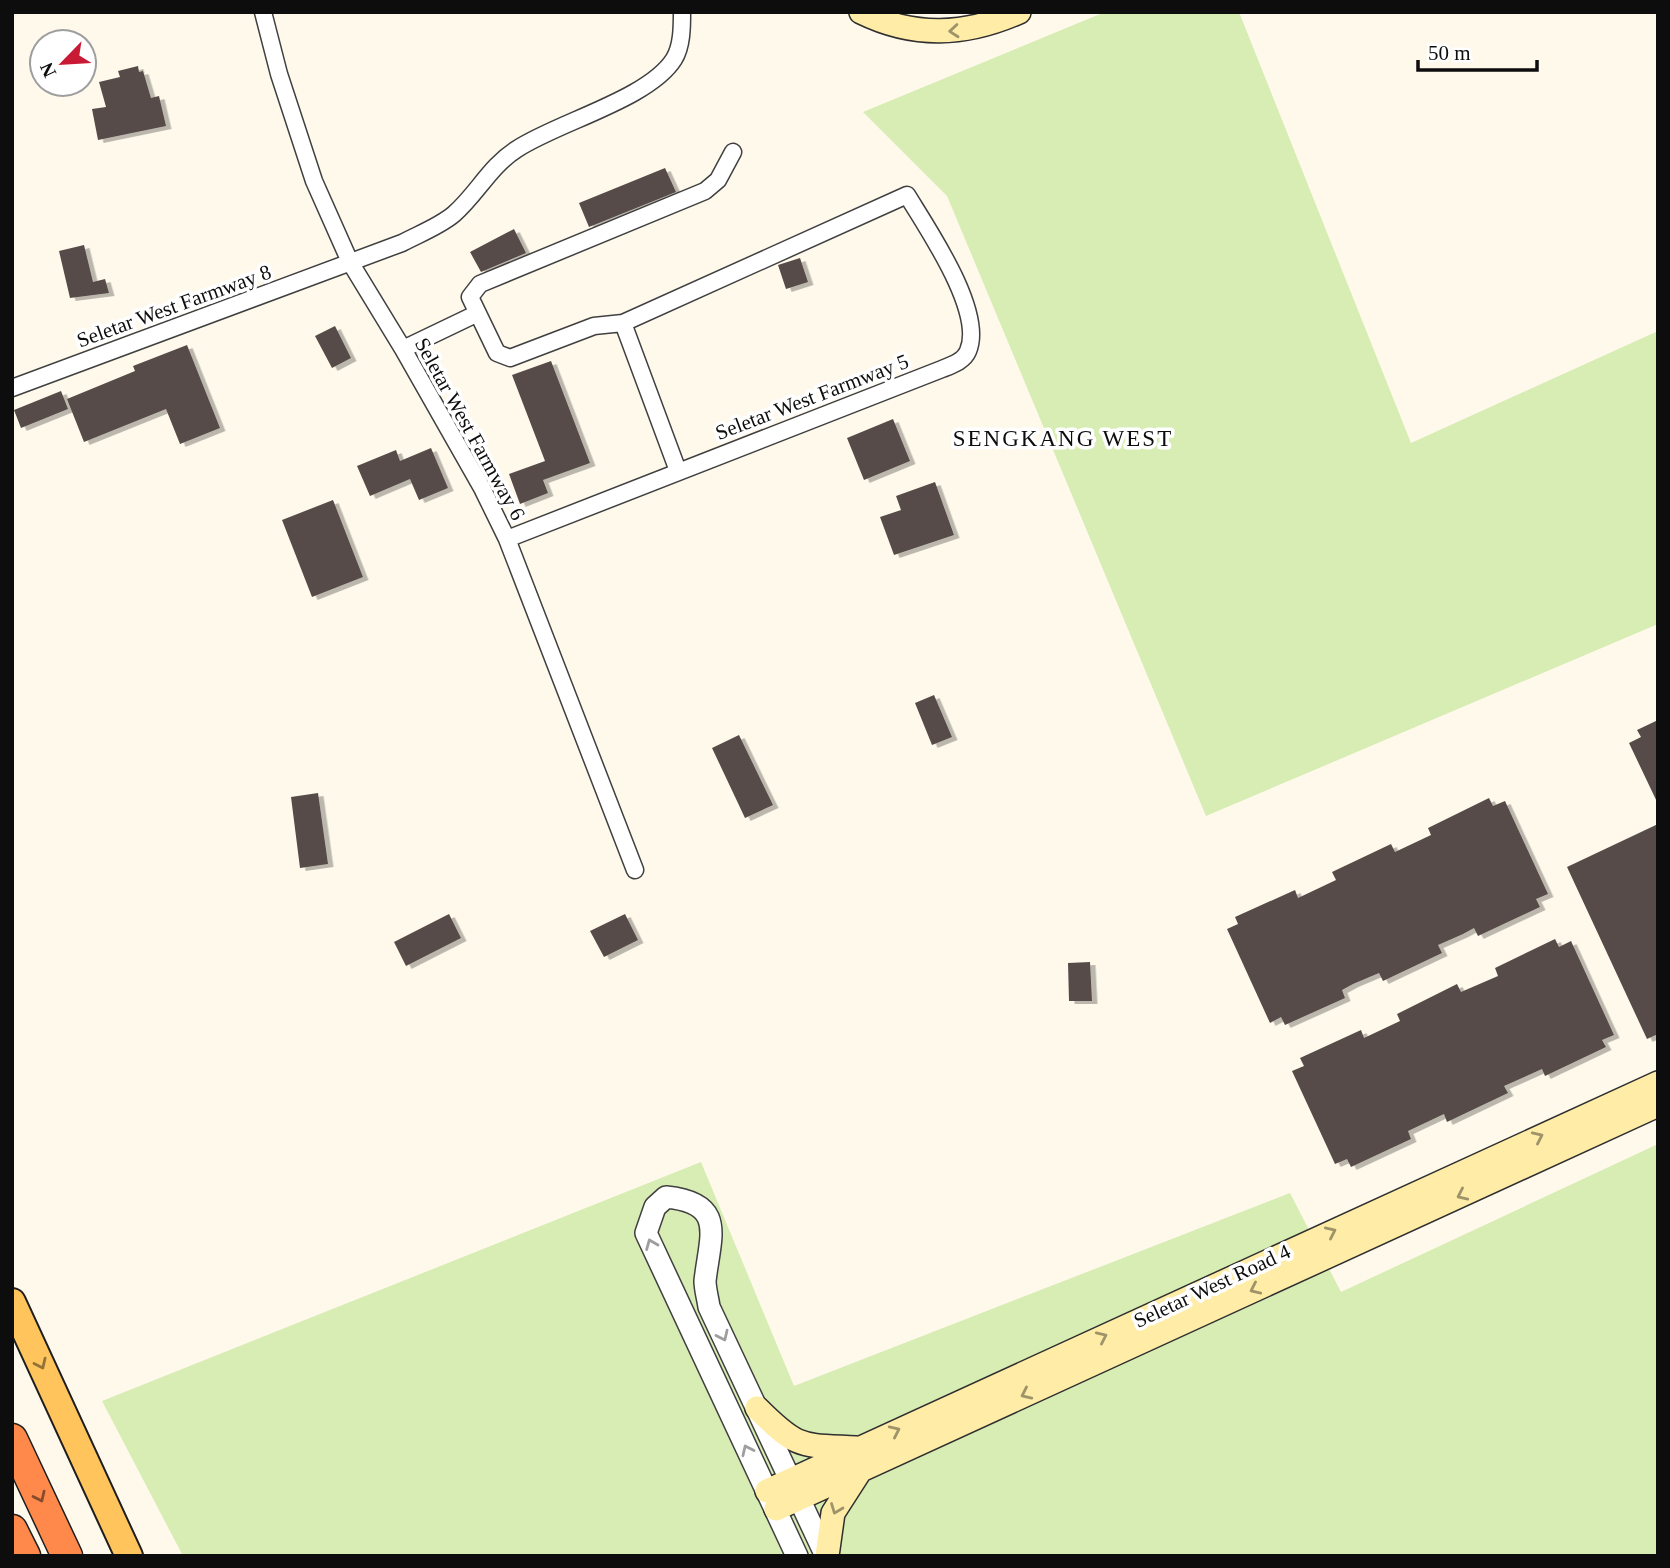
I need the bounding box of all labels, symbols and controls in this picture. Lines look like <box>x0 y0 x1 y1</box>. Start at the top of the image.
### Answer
one-way arrow <box>948 23 959 38</box>
north arrow <box>28 28 98 98</box>
scale bar <box>1418 28 1537 72</box>
text: 50 m <box>1428 41 1471 65</box>
text: N <box>36 59 60 81</box>
street label: Seletar West Farmway 8 <box>74 260 274 352</box>
street label: Seletar West Farmway 6 <box>410 334 530 524</box>
street label: Seletar West Farmway 5 <box>712 349 912 445</box>
district label: SENGKANG WEST <box>953 426 1173 451</box>
one-way arrow <box>1531 1131 1543 1145</box>
one-way arrow <box>1457 1187 1469 1201</box>
one-way arrow <box>1324 1226 1336 1240</box>
one-way arrow <box>646 1238 660 1250</box>
street label: Seletar West Road 4 <box>1130 1239 1295 1333</box>
one-way arrow <box>1250 1281 1262 1295</box>
one-way arrow <box>714 1329 728 1341</box>
one-way arrow <box>1095 1331 1107 1345</box>
one-way arrow <box>33 1357 47 1369</box>
one-way arrow <box>1021 1386 1033 1400</box>
one-way arrow <box>888 1425 900 1439</box>
one-way arrow <box>742 1445 756 1457</box>
one-way arrow <box>32 1490 46 1502</box>
one-way arrow <box>831 1502 845 1514</box>

